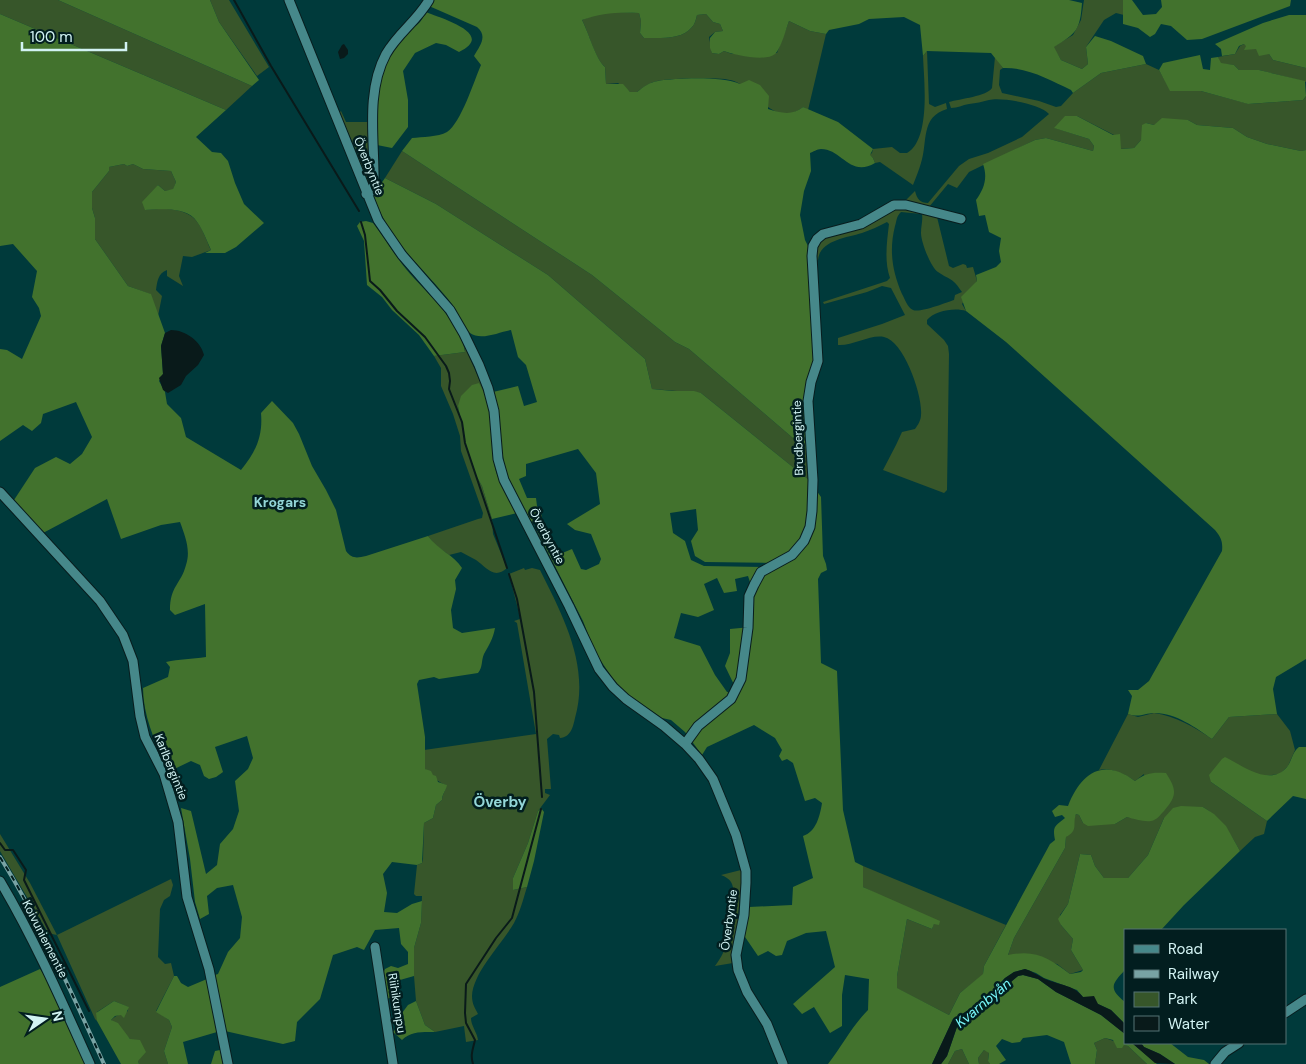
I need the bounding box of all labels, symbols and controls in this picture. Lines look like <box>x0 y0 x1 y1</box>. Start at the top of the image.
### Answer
scale bar <box>22 20 126 52</box>
text: 100 m <box>30 27 73 47</box>
street label: Överbyntie <box>350 134 388 198</box>
street label: Brudbergintie <box>789 400 807 476</box>
district label: Krogars <box>254 493 306 511</box>
street label: Överbyntie <box>525 505 569 567</box>
street label: Karlbergintie <box>150 732 192 803</box>
district label: Överby <box>473 792 527 812</box>
street label: Överbyntie <box>717 888 741 952</box>
street label: Koivuniementie <box>19 897 72 981</box>
legend <box>1124 929 1286 1044</box>
text: Road <box>1168 939 1203 959</box>
text: Railway <box>1168 964 1220 984</box>
street label: Riihikumpu <box>384 972 410 1034</box>
water label: Kvarnbyån <box>951 974 1015 1032</box>
text: Park <box>1168 989 1198 1009</box>
north arrow <box>20 994 70 1044</box>
text: N <box>48 1009 68 1023</box>
text: Water <box>1168 1014 1210 1034</box>

